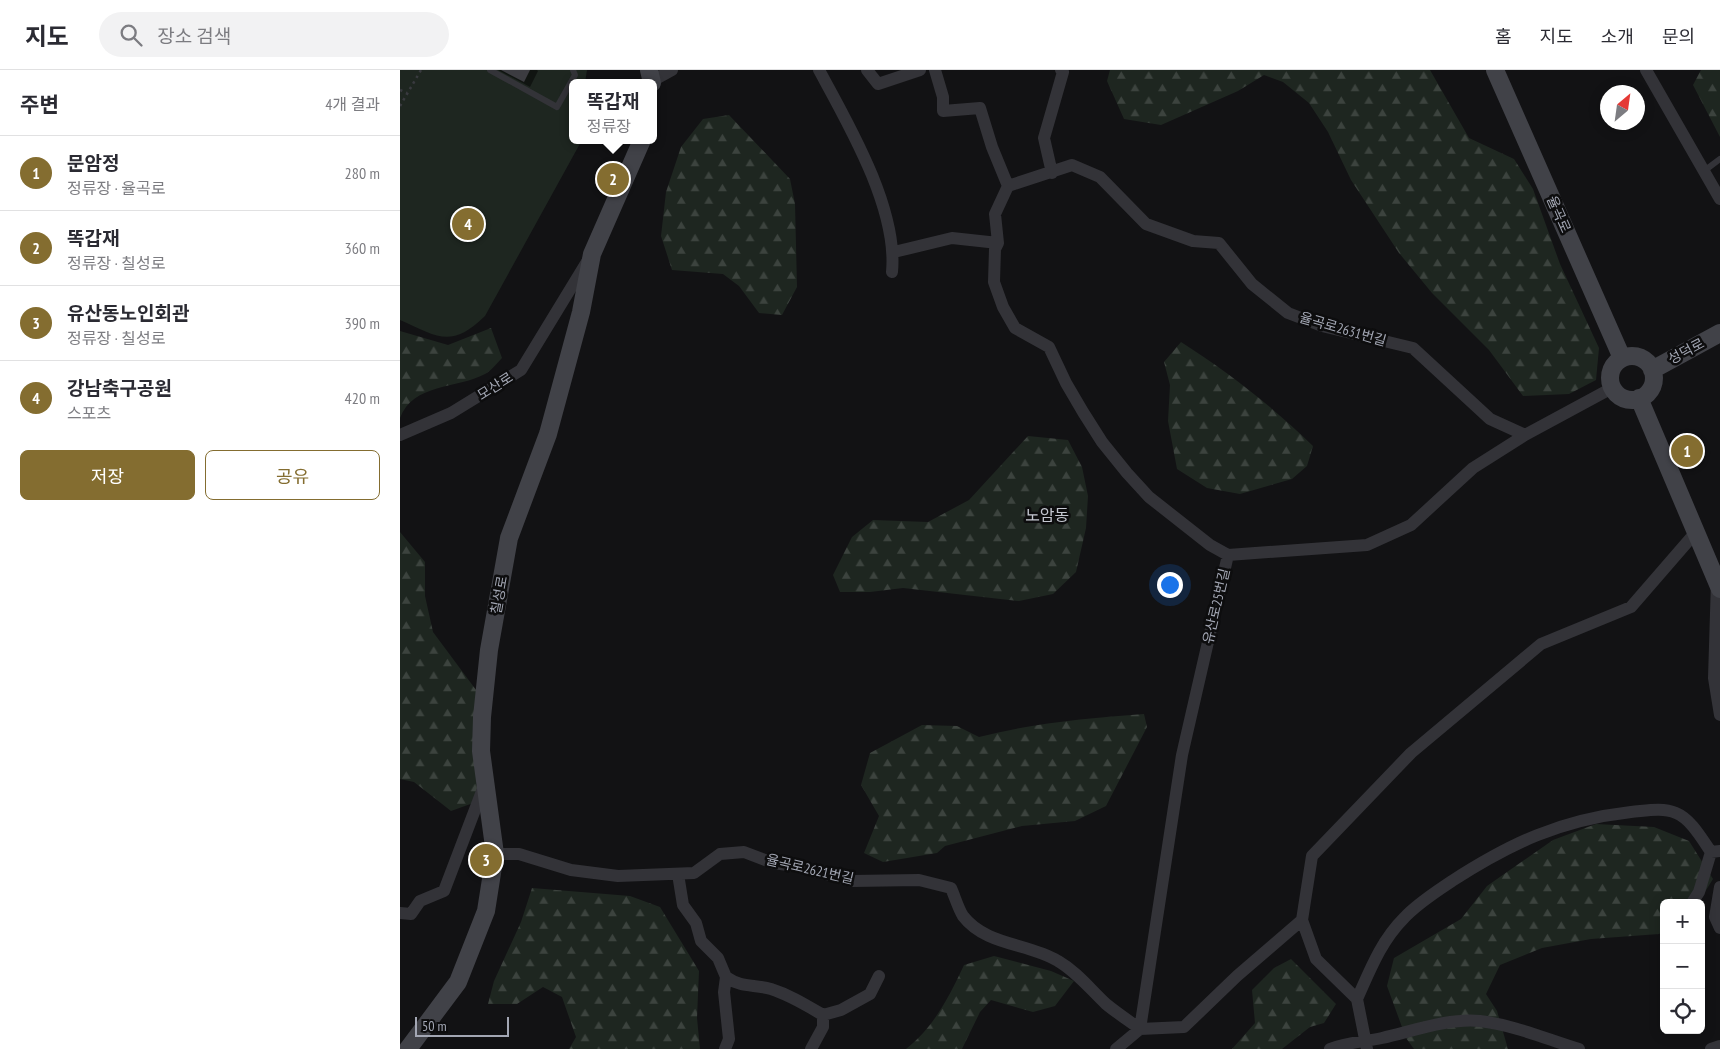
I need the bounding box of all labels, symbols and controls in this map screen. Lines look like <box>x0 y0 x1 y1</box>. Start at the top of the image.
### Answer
search box <box>99 12 449 57</box>
text: 지도 <box>25 21 69 52</box>
icon: search <box>117 21 145 49</box>
text: 장소 검색 <box>157 24 231 48</box>
text: 홈 <box>1495 25 1512 48</box>
text: 지도 <box>1540 25 1573 48</box>
text: 소개 <box>1601 25 1634 48</box>
text: 문의 <box>1662 25 1695 48</box>
popup <box>569 79 657 144</box>
north arrow <box>1600 85 1645 130</box>
text: 똑갑재 <box>587 89 639 113</box>
text: 주변 <box>20 91 59 118</box>
text: 4개 결과 <box>325 94 380 114</box>
text: 정류장 <box>587 116 631 136</box>
text: 문암정 <box>67 151 119 175</box>
pin: 2 <box>597 160 629 198</box>
text: 1 <box>32 163 40 183</box>
text: 280 m <box>345 163 380 183</box>
text: 정류장 · 율곡로 <box>67 178 166 198</box>
street label: 율곡로 <box>1543 193 1575 235</box>
pin: 4 <box>452 205 484 243</box>
text: 똑갑재 <box>67 226 119 250</box>
text: 2 <box>32 238 40 258</box>
text: 360 m <box>345 238 380 258</box>
text: 정류장 · 칠성로 <box>67 253 166 273</box>
text: 유산동노인회관 <box>67 301 189 325</box>
street label: 율곡로2631번길 <box>1297 308 1389 350</box>
text: 3 <box>32 313 40 333</box>
text: 390 m <box>345 313 380 333</box>
text: 정류장 · 칠성로 <box>67 328 166 348</box>
street label: 성덕로 <box>1665 334 1707 368</box>
street label: 모산로 <box>474 368 516 404</box>
text: 강남축구공원 <box>67 376 172 400</box>
text: 4 <box>32 388 40 408</box>
text: 420 m <box>345 388 380 408</box>
text: 스포츠 <box>67 403 111 423</box>
pin: 1 <box>1671 432 1703 470</box>
button: 저장 <box>20 450 195 500</box>
button: 공유 <box>205 450 380 500</box>
district label: 노암동 <box>1025 505 1069 525</box>
street label: 유산로25번길 <box>1199 566 1233 646</box>
your location <box>1157 572 1183 598</box>
street label: 칠성로 <box>487 574 511 616</box>
pin: 3 <box>470 841 502 879</box>
street label: 율곡로2621번길 <box>764 850 856 888</box>
map controls <box>1660 899 1705 1034</box>
button: + <box>1660 899 1705 944</box>
button: − <box>1660 944 1705 989</box>
button: locate <box>1660 989 1705 1034</box>
scale bar <box>415 1014 509 1037</box>
text: 50 m <box>422 1017 447 1035</box>

